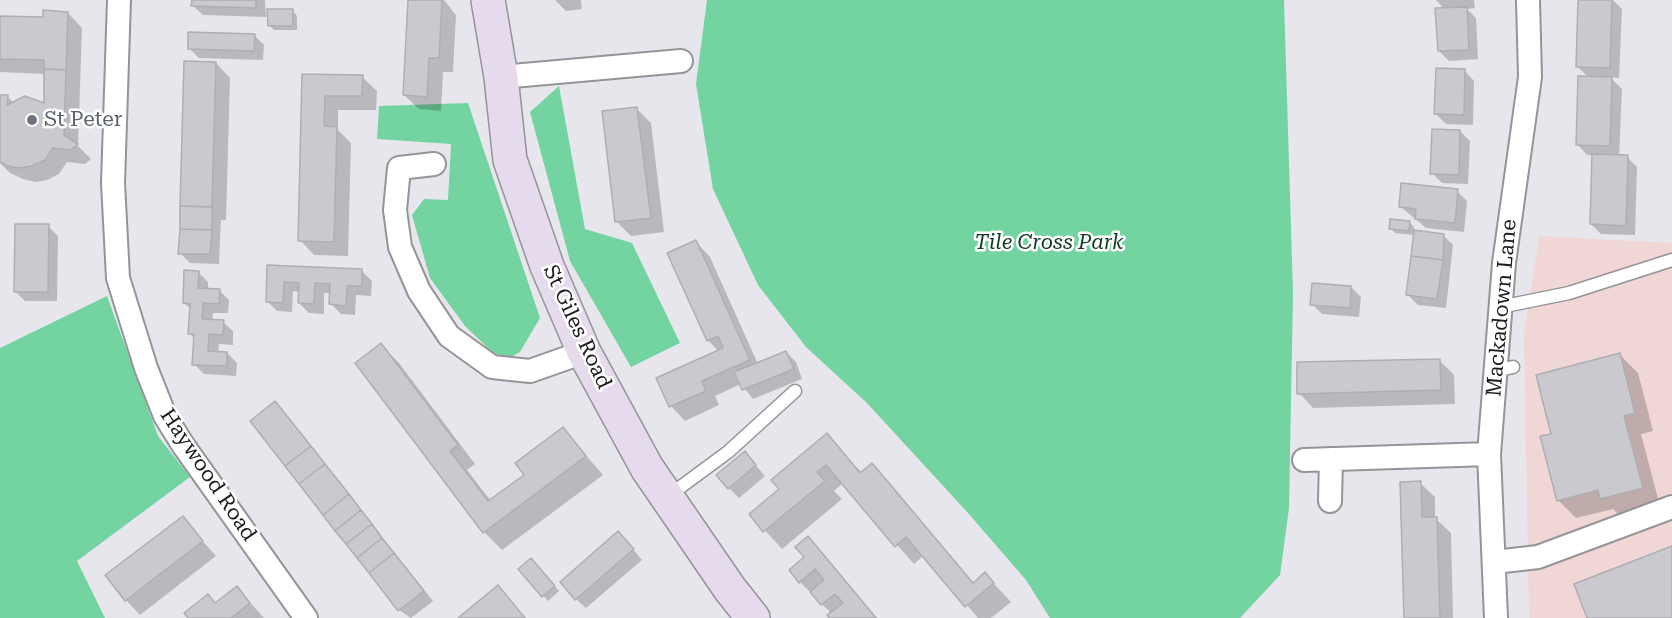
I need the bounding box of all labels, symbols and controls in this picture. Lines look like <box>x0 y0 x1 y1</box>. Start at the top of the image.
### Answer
place label: St Peter <box>44 107 122 133</box>
marker: St Peter <box>25 113 39 127</box>
street label: Mackadown Lane <box>1482 218 1522 398</box>
park label: Tile Cross Park <box>975 230 1123 256</box>
street label: St Giles Road <box>537 261 617 393</box>
street label: Haywood Road <box>154 404 262 546</box>

